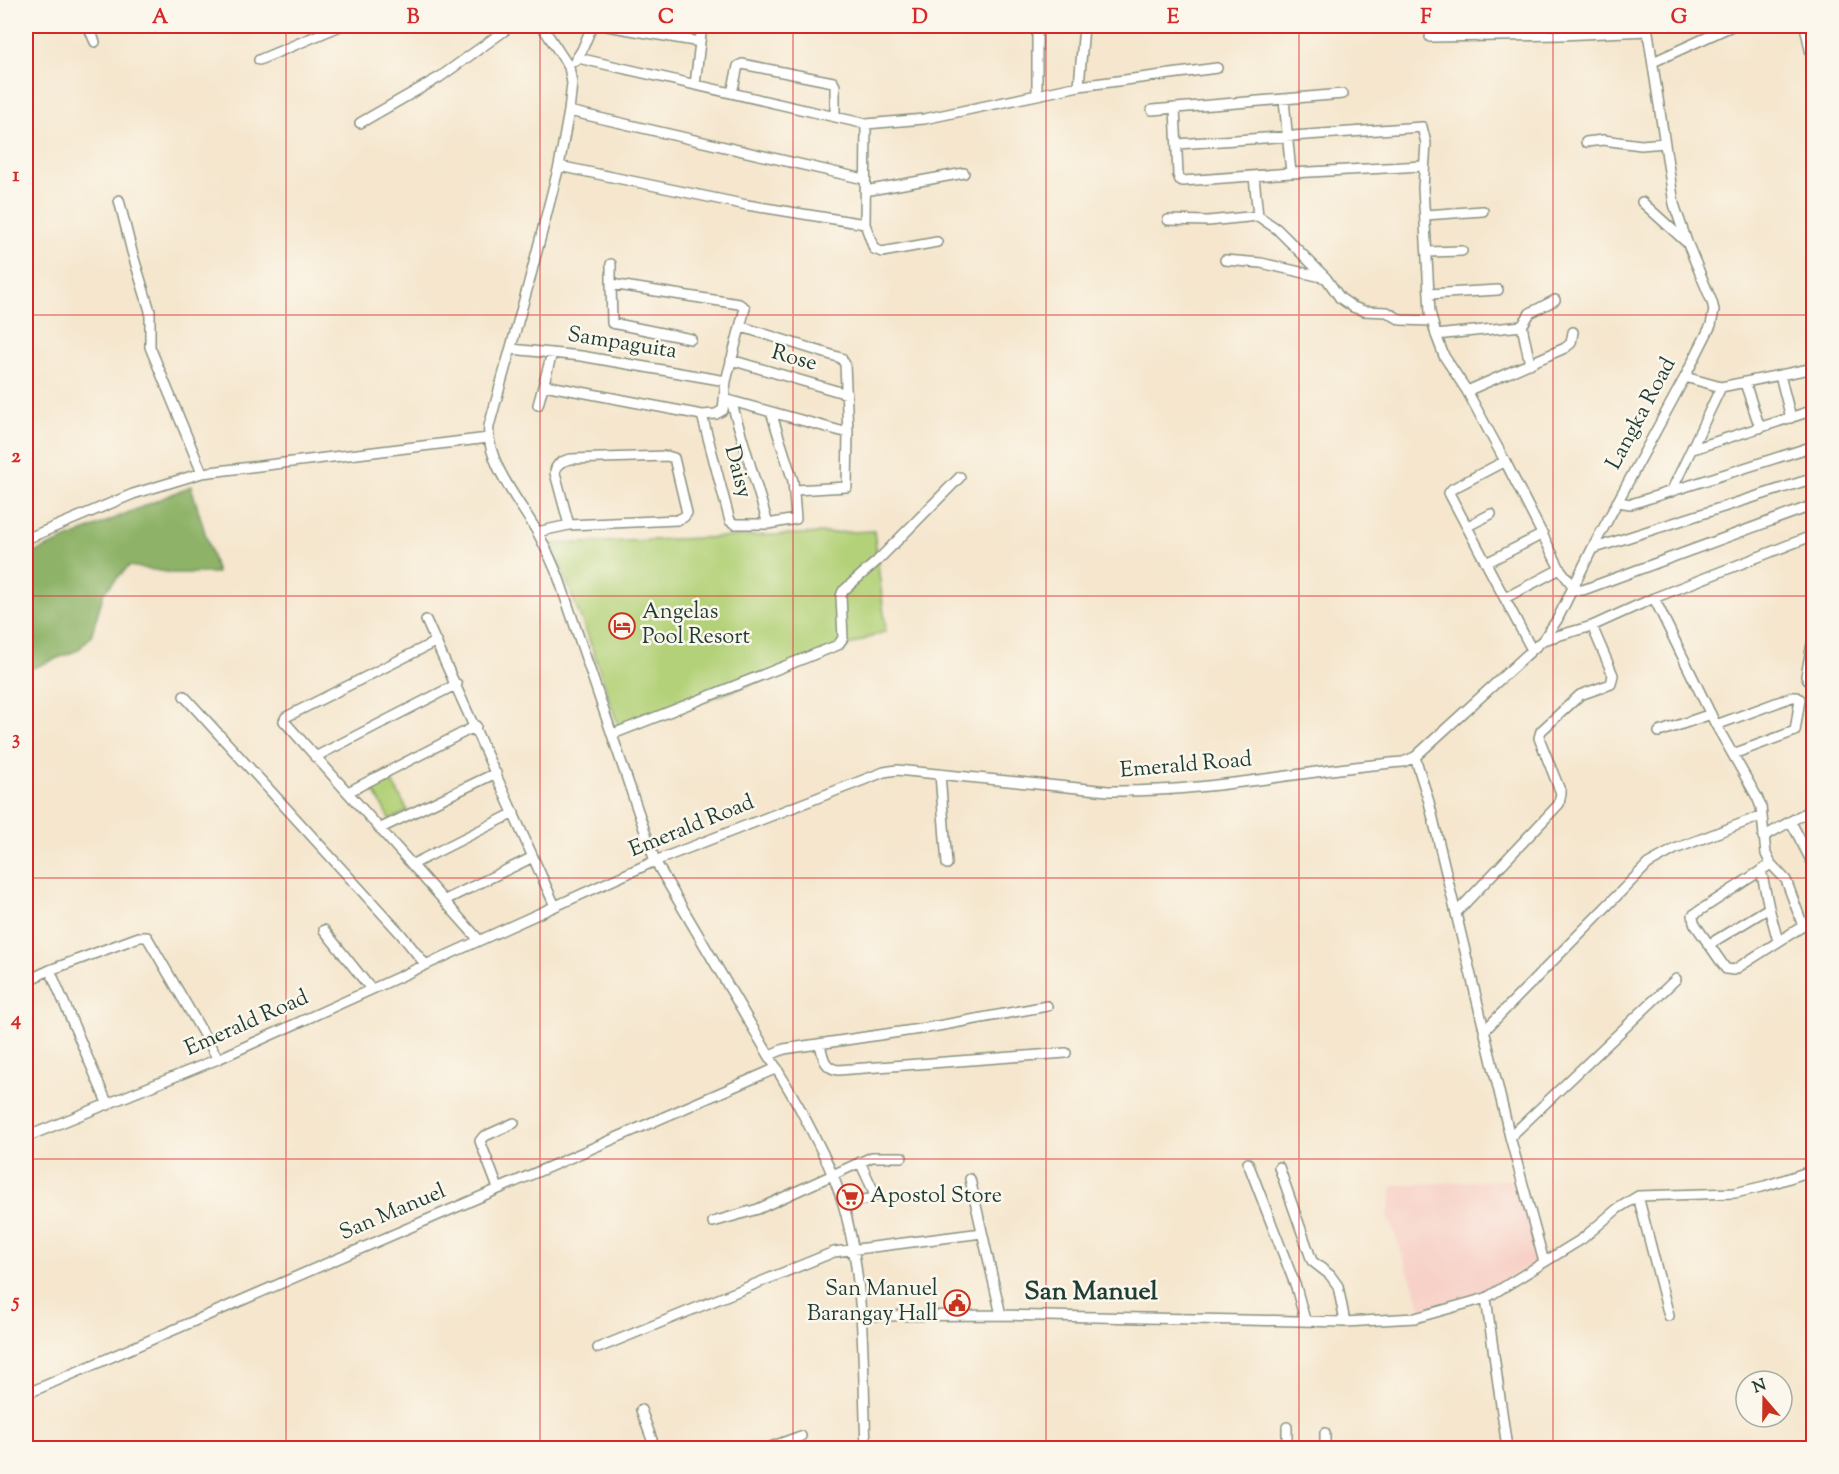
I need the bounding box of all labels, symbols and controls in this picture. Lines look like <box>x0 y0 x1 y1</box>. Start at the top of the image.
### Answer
text: A <box>152 4 169 33</box>
text: B <box>407 4 420 33</box>
text: C <box>658 4 674 33</box>
text: D <box>912 4 928 33</box>
text: E <box>1167 4 1180 33</box>
text: F <box>1420 4 1432 33</box>
text: G <box>1671 4 1688 33</box>
text: 1 <box>13 162 20 191</box>
street label: Sampaguita <box>565 320 679 368</box>
street label: Rose <box>767 337 821 381</box>
street label: Langka Road <box>1599 352 1685 476</box>
street label: Daisy <box>715 442 759 502</box>
text: 2 <box>11 443 21 472</box>
place label: Angelas Pool Resort <box>642 597 751 654</box>
hotel icon: Angelas Pool Resort <box>607 611 637 641</box>
text: 3 <box>12 725 20 754</box>
street label: Emerald Road <box>1119 744 1253 788</box>
street label: Emerald Road <box>625 787 759 867</box>
street label: Emerald Road <box>180 982 314 1066</box>
text: 4 <box>10 1006 21 1035</box>
street label: San Manuel <box>335 1176 451 1250</box>
place label: Apostol Store <box>870 1181 1002 1213</box>
supermarket icon: Apostol Store <box>835 1182 865 1212</box>
place label: San Manuel Barangay Hall <box>807 1274 938 1331</box>
district label: San Manuel <box>1024 1274 1159 1311</box>
text: 5 <box>11 1288 20 1317</box>
public building icon: San Manuel Barangay Hall <box>942 1288 972 1318</box>
north arrow <box>1734 1369 1794 1429</box>
text: N <box>1750 1374 1770 1400</box>

